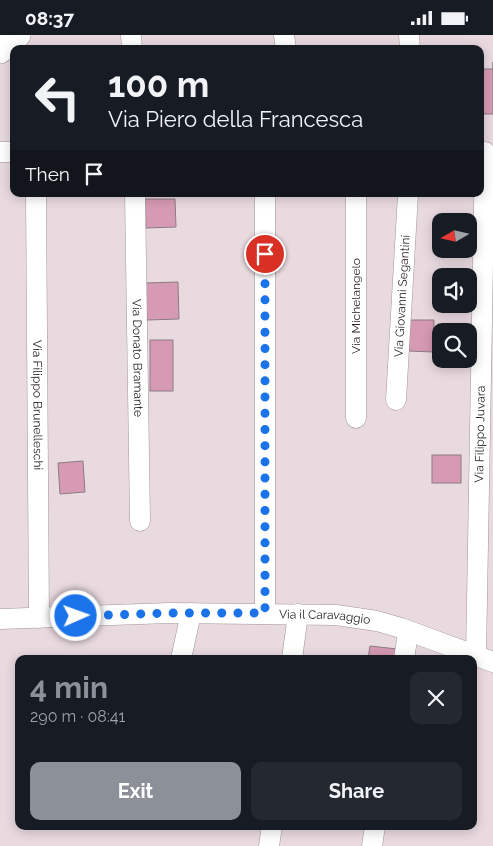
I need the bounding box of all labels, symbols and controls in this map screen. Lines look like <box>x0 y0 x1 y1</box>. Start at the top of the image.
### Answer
text: 08:37 <box>25 7 74 29</box>
text: 100 m <box>108 64 209 105</box>
icon: left <box>25 65 90 130</box>
text: Via Piero della Francesca <box>108 106 363 132</box>
icon: arrive <box>80 160 108 188</box>
text: Then <box>25 163 70 185</box>
north arrow <box>432 213 478 257</box>
map controls <box>432 213 477 368</box>
pin <box>244 233 286 275</box>
street label: Via Giovanni Segantini <box>391 235 413 358</box>
icon: arrive <box>251 240 279 268</box>
street label: Via Michelangelo <box>349 258 363 354</box>
button: sound <box>432 268 477 313</box>
street label: Via Donato Bramante <box>130 299 145 417</box>
button: search <box>432 323 477 368</box>
street label: Via Filippo Brunelleschi <box>30 340 45 470</box>
street label: Via Filippo Juvara <box>472 385 488 483</box>
position arrow <box>49 589 101 641</box>
street label: Via il Caravaggio <box>279 607 371 627</box>
text: 4 min <box>30 670 108 705</box>
button: close <box>410 672 462 724</box>
text: 290 m · 08:41 <box>30 707 125 726</box>
button: Exit <box>30 762 241 820</box>
button: Share <box>251 762 462 820</box>

